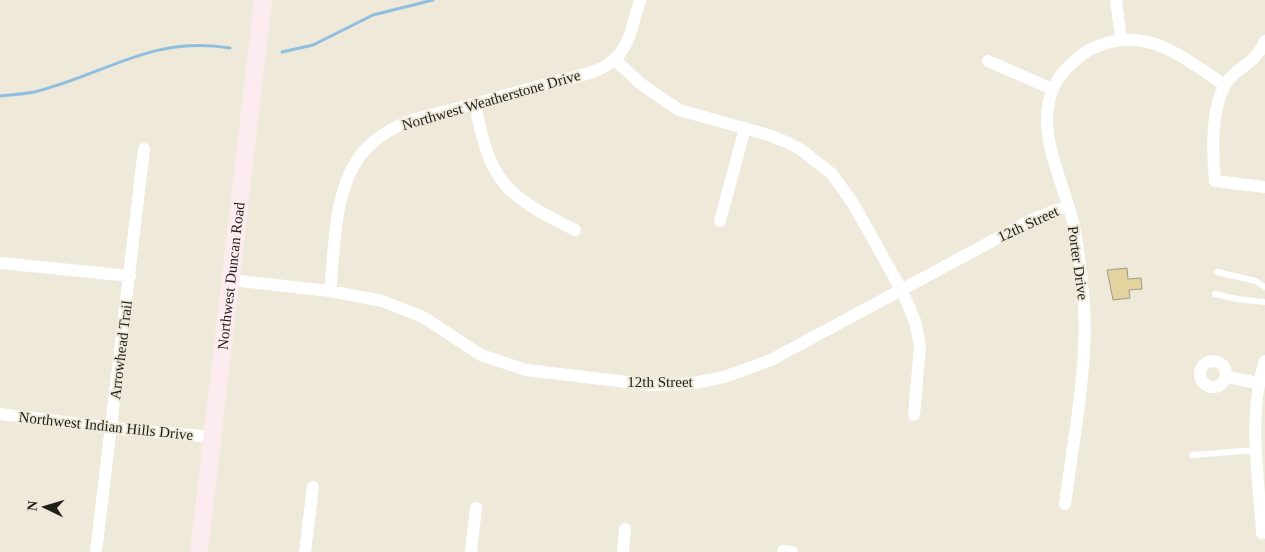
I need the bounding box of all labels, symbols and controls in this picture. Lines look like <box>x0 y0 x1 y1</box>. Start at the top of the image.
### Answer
street label: Northwest Weatherstone Drive <box>400 67 583 133</box>
street label: Northwest Duncan Road <box>215 201 248 350</box>
street label: 12th Street <box>995 203 1062 245</box>
street label: Porter Drive <box>1065 225 1091 301</box>
street label: Arrowhead Trail <box>107 300 135 400</box>
street label: 12th Street <box>627 374 694 390</box>
street label: Northwest Indian Hills Drive <box>18 409 194 443</box>
north arrow <box>20 482 70 532</box>
text: N <box>25 500 40 512</box>

